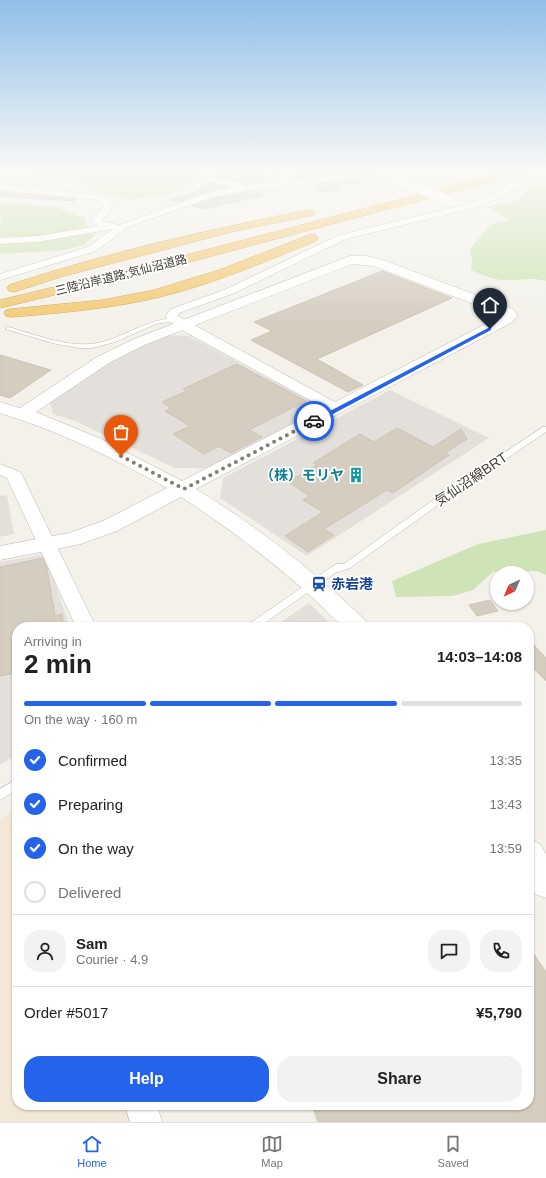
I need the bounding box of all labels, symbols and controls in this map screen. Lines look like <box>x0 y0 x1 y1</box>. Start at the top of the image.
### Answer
street label: 三陸沿岸道路;気仙沼道路 <box>54 252 188 298</box>
pin <box>473 288 507 329</box>
icon: home <box>479 294 501 316</box>
courier <box>294 401 334 441</box>
icon: car <box>303 410 325 432</box>
pin <box>104 415 138 456</box>
icon: bag <box>110 421 132 443</box>
street label: 気仙沼線BRT <box>432 449 511 509</box>
building icon: （株）モリヤ <box>347 466 365 484</box>
place label: （株）モリヤ <box>260 467 344 483</box>
north arrow <box>490 566 534 610</box>
map controls <box>490 566 534 610</box>
station icon: 赤岩港 <box>310 575 328 593</box>
place label: 赤岩港 <box>331 576 373 592</box>
text: Arriving in <box>24 634 82 649</box>
text: 14:03–14:08 <box>437 648 522 665</box>
text: 2 min <box>24 649 92 679</box>
text: On the way · 160 m <box>24 712 137 727</box>
icon: check <box>24 749 46 771</box>
text: Confirmed <box>58 752 127 769</box>
text: 13:35 <box>489 753 522 768</box>
icon: check <box>24 793 46 815</box>
text: Preparing <box>58 796 123 813</box>
text: 13:43 <box>489 797 522 812</box>
icon: check <box>24 837 46 859</box>
text: On the way <box>58 840 134 857</box>
text: 13:59 <box>489 841 522 856</box>
text: Delivered <box>58 884 121 901</box>
button: person <box>24 930 66 972</box>
button: chat <box>428 930 470 972</box>
button: phone <box>480 930 522 972</box>
text: Sam <box>76 935 108 952</box>
text: Courier · 4.9 <box>76 952 148 967</box>
text: Order #5017 <box>24 1004 108 1021</box>
text: ¥5,790 <box>476 1004 522 1021</box>
button: Help <box>24 1056 269 1102</box>
button: Share <box>277 1056 522 1102</box>
tab: Home <box>77 1133 107 1169</box>
tab: Map <box>261 1133 283 1169</box>
tab: Saved <box>438 1133 469 1169</box>

